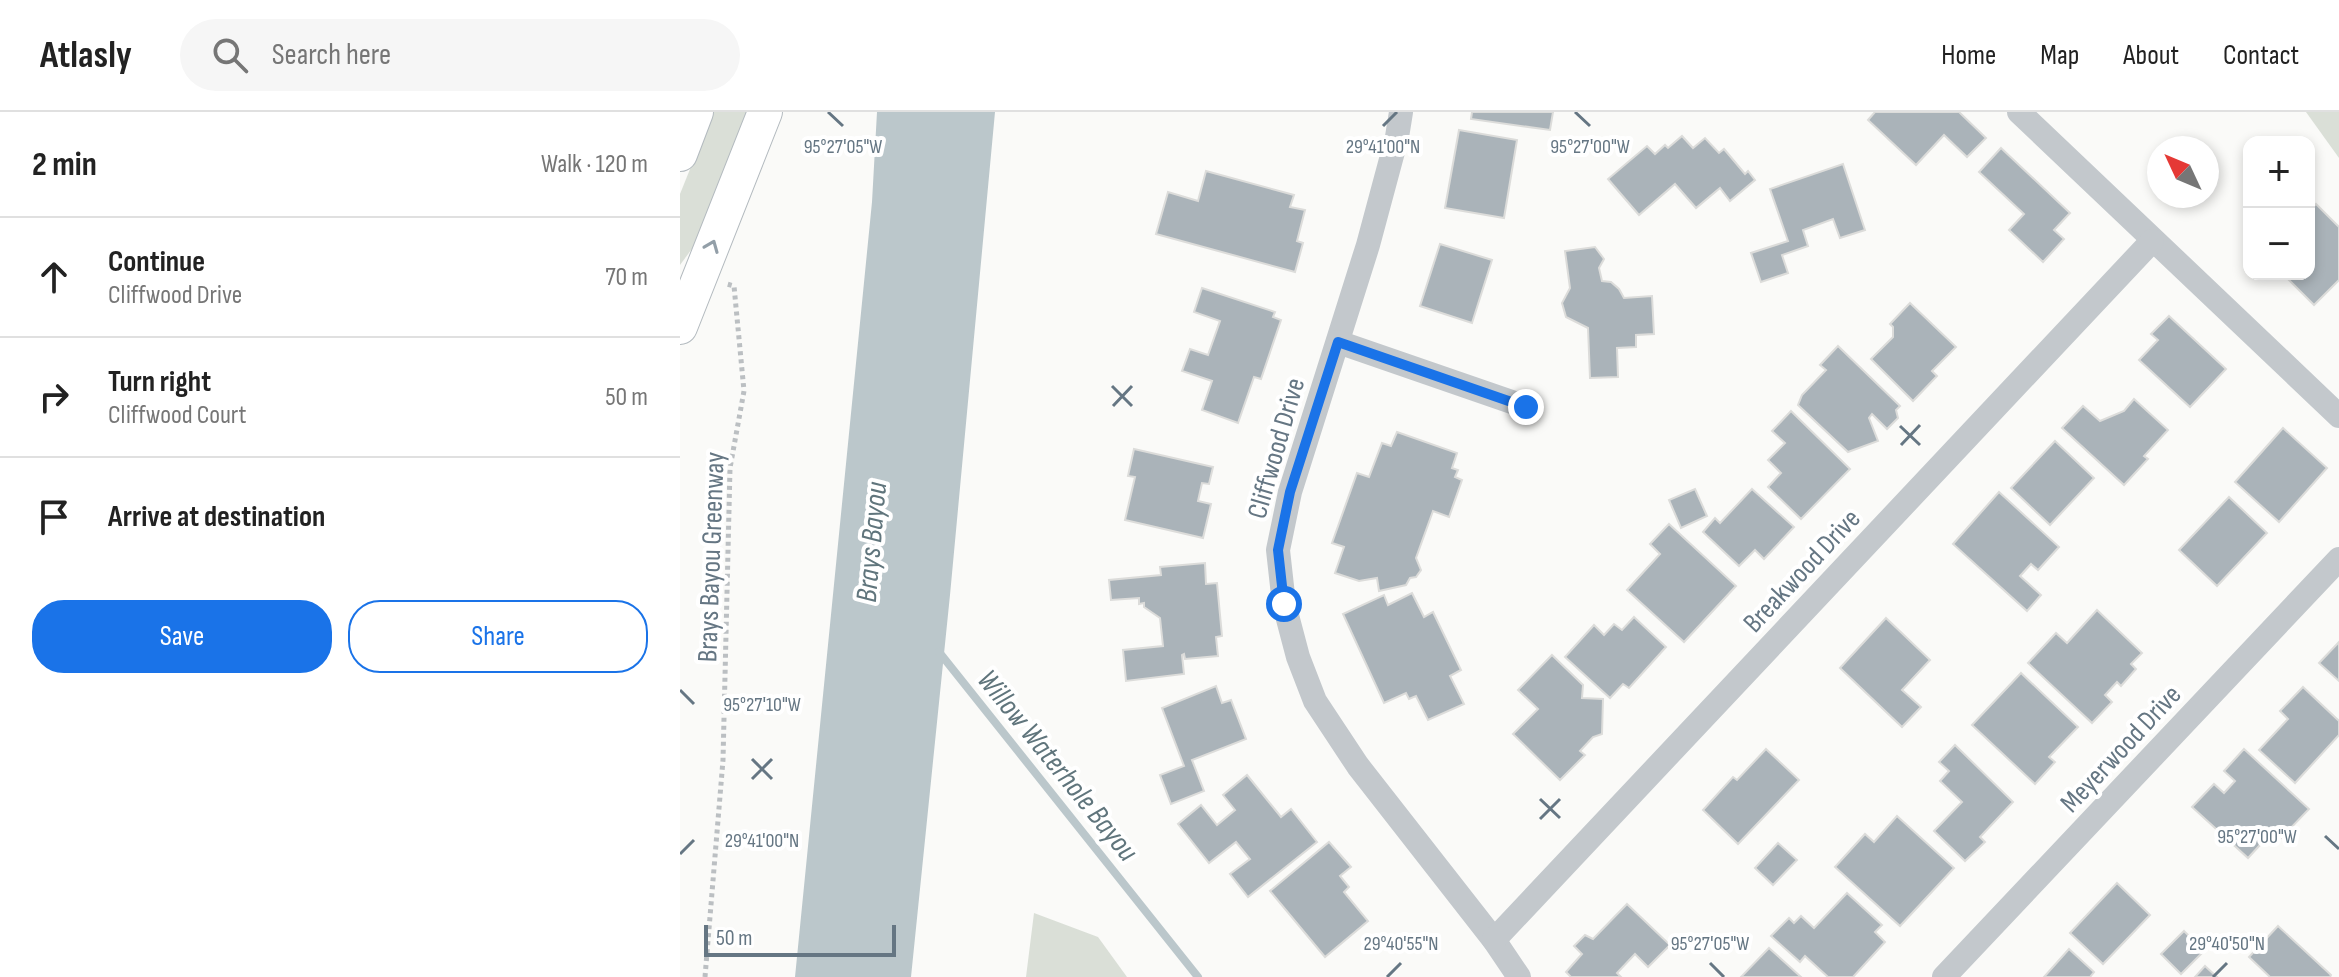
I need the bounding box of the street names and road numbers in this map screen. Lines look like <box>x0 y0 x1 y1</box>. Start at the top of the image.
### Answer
street label: Cliffwood Drive <box>1241 374 1312 522</box>
street label: Brays Bayou Greenway <box>691 451 732 663</box>
street label: Breakwood Drive <box>1737 502 1868 640</box>
street label: Meyerwood Drive <box>2054 679 2188 819</box>

